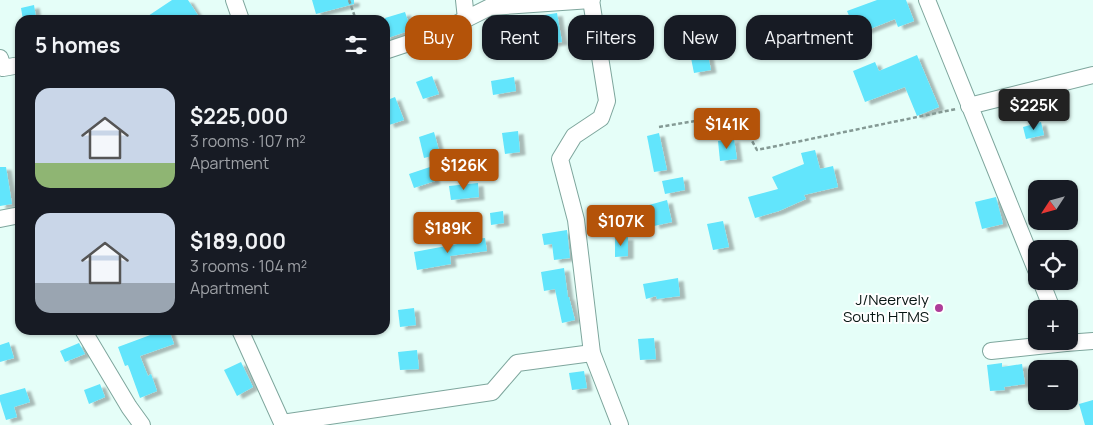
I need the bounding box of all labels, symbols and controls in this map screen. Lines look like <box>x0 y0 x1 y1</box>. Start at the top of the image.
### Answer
chip: Buy <box>405 15 472 60</box>
chip: Rent <box>482 15 558 60</box>
chip: Filters <box>568 15 654 60</box>
chip: New <box>664 15 736 60</box>
chip: Apartment <box>746 15 872 60</box>
text: 5 homes <box>35 31 120 59</box>
icon: filters <box>342 31 370 59</box>
pin: $225K <box>999 88 1069 131</box>
text: $225K <box>1010 94 1058 116</box>
text: $225,000 <box>190 102 288 130</box>
icon: home <box>75 108 135 168</box>
pin: $141K <box>692 108 762 150</box>
text: $141K <box>705 113 749 135</box>
text: 3 rooms · 107 m² <box>190 130 306 152</box>
pin: $126K <box>429 148 499 191</box>
text: Apartment <box>190 152 269 174</box>
text: $126K <box>441 154 487 176</box>
north arrow <box>1028 180 1078 230</box>
map controls <box>1028 180 1078 410</box>
pin: $107K <box>586 204 656 247</box>
text: $107K <box>598 210 644 232</box>
pin: $189K <box>413 212 483 254</box>
text: $189K <box>424 217 472 239</box>
text: $189,000 <box>190 227 286 255</box>
icon: home <box>75 233 135 293</box>
button: locate <box>1028 240 1078 290</box>
text: 3 rooms · 104 m² <box>190 255 307 277</box>
text: Apartment <box>190 277 269 299</box>
place label: J/Neervely South HTMS <box>843 289 929 327</box>
button: + <box>1028 300 1078 350</box>
marker: J/Neervely South HTMS <box>933 302 945 314</box>
button: − <box>1028 360 1078 410</box>

